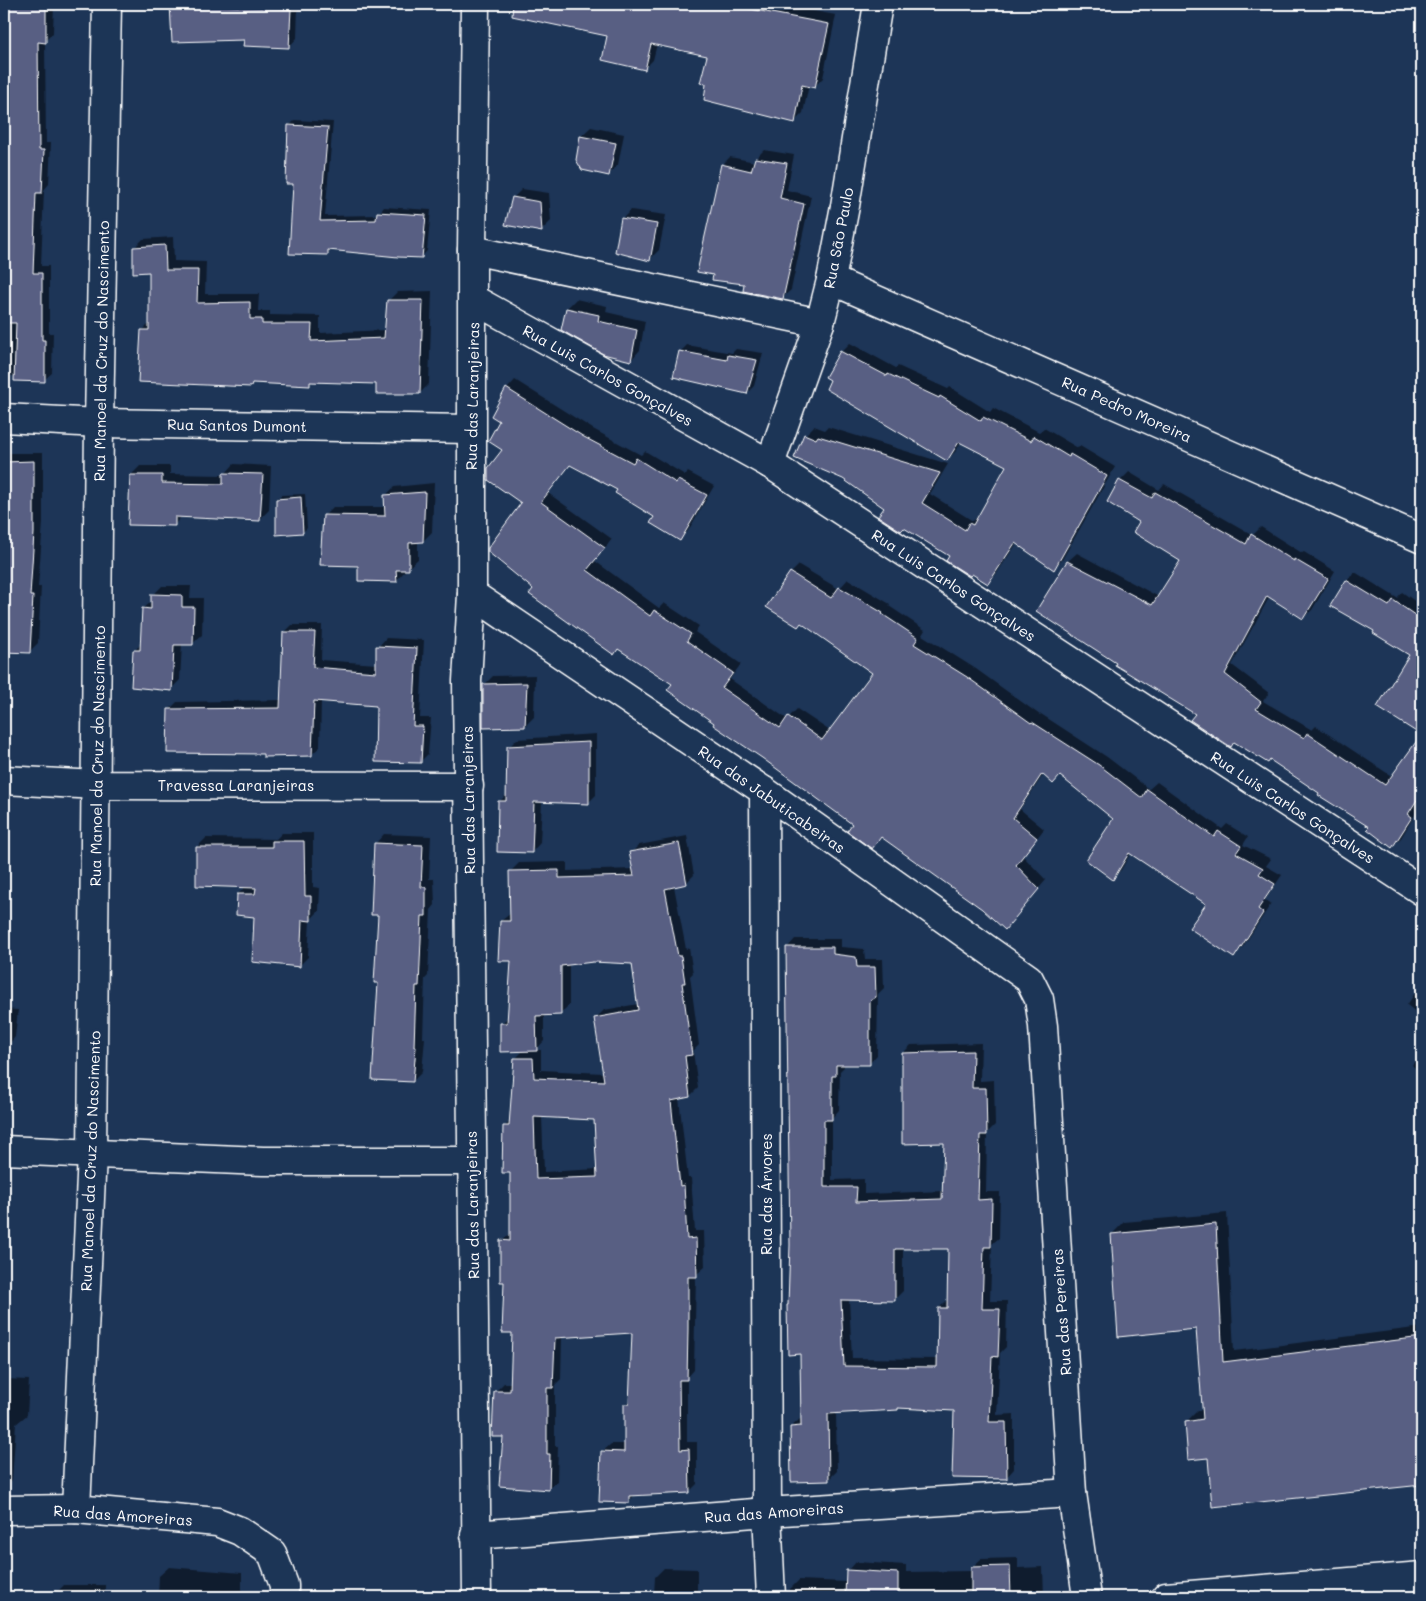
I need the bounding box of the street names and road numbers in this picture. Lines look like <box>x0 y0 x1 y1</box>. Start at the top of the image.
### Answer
street label: Rua São Paulo <box>818 186 858 290</box>
street label: Rua Manoel da Cruz do Nascimento <box>89 220 113 482</box>
street label: Rua Luis Carlos Gonçalves <box>519 320 697 430</box>
street label: Rua das Laranjeiras <box>461 322 483 470</box>
street label: Rua Pedro Moreira <box>1059 371 1195 447</box>
street label: Rua Santos Dumont <box>167 414 307 436</box>
street label: Rua Luis Carlos Gonçalves <box>868 524 1040 646</box>
street label: Rua Manoel da Cruz do Nascimento <box>85 625 109 887</box>
street label: Rua das Laranjeiras <box>457 726 479 874</box>
street label: Rua das Jabuticabeiras <box>695 741 849 857</box>
street label: Rua Luis Carlos Gonçalves <box>1207 746 1379 868</box>
street label: Travessa Laranjeiras <box>158 775 314 795</box>
street label: Rua Manoel da Cruz do Nascimento <box>75 1030 105 1292</box>
street label: Rua das Laranjeiras <box>461 1131 483 1279</box>
street label: Rua das Árvores <box>756 1133 776 1255</box>
street label: Rua das Pereiras <box>1047 1248 1075 1376</box>
street label: Rua das Amoreiras <box>704 1497 844 1527</box>
street label: Rua das Amoreiras <box>53 1500 193 1530</box>

